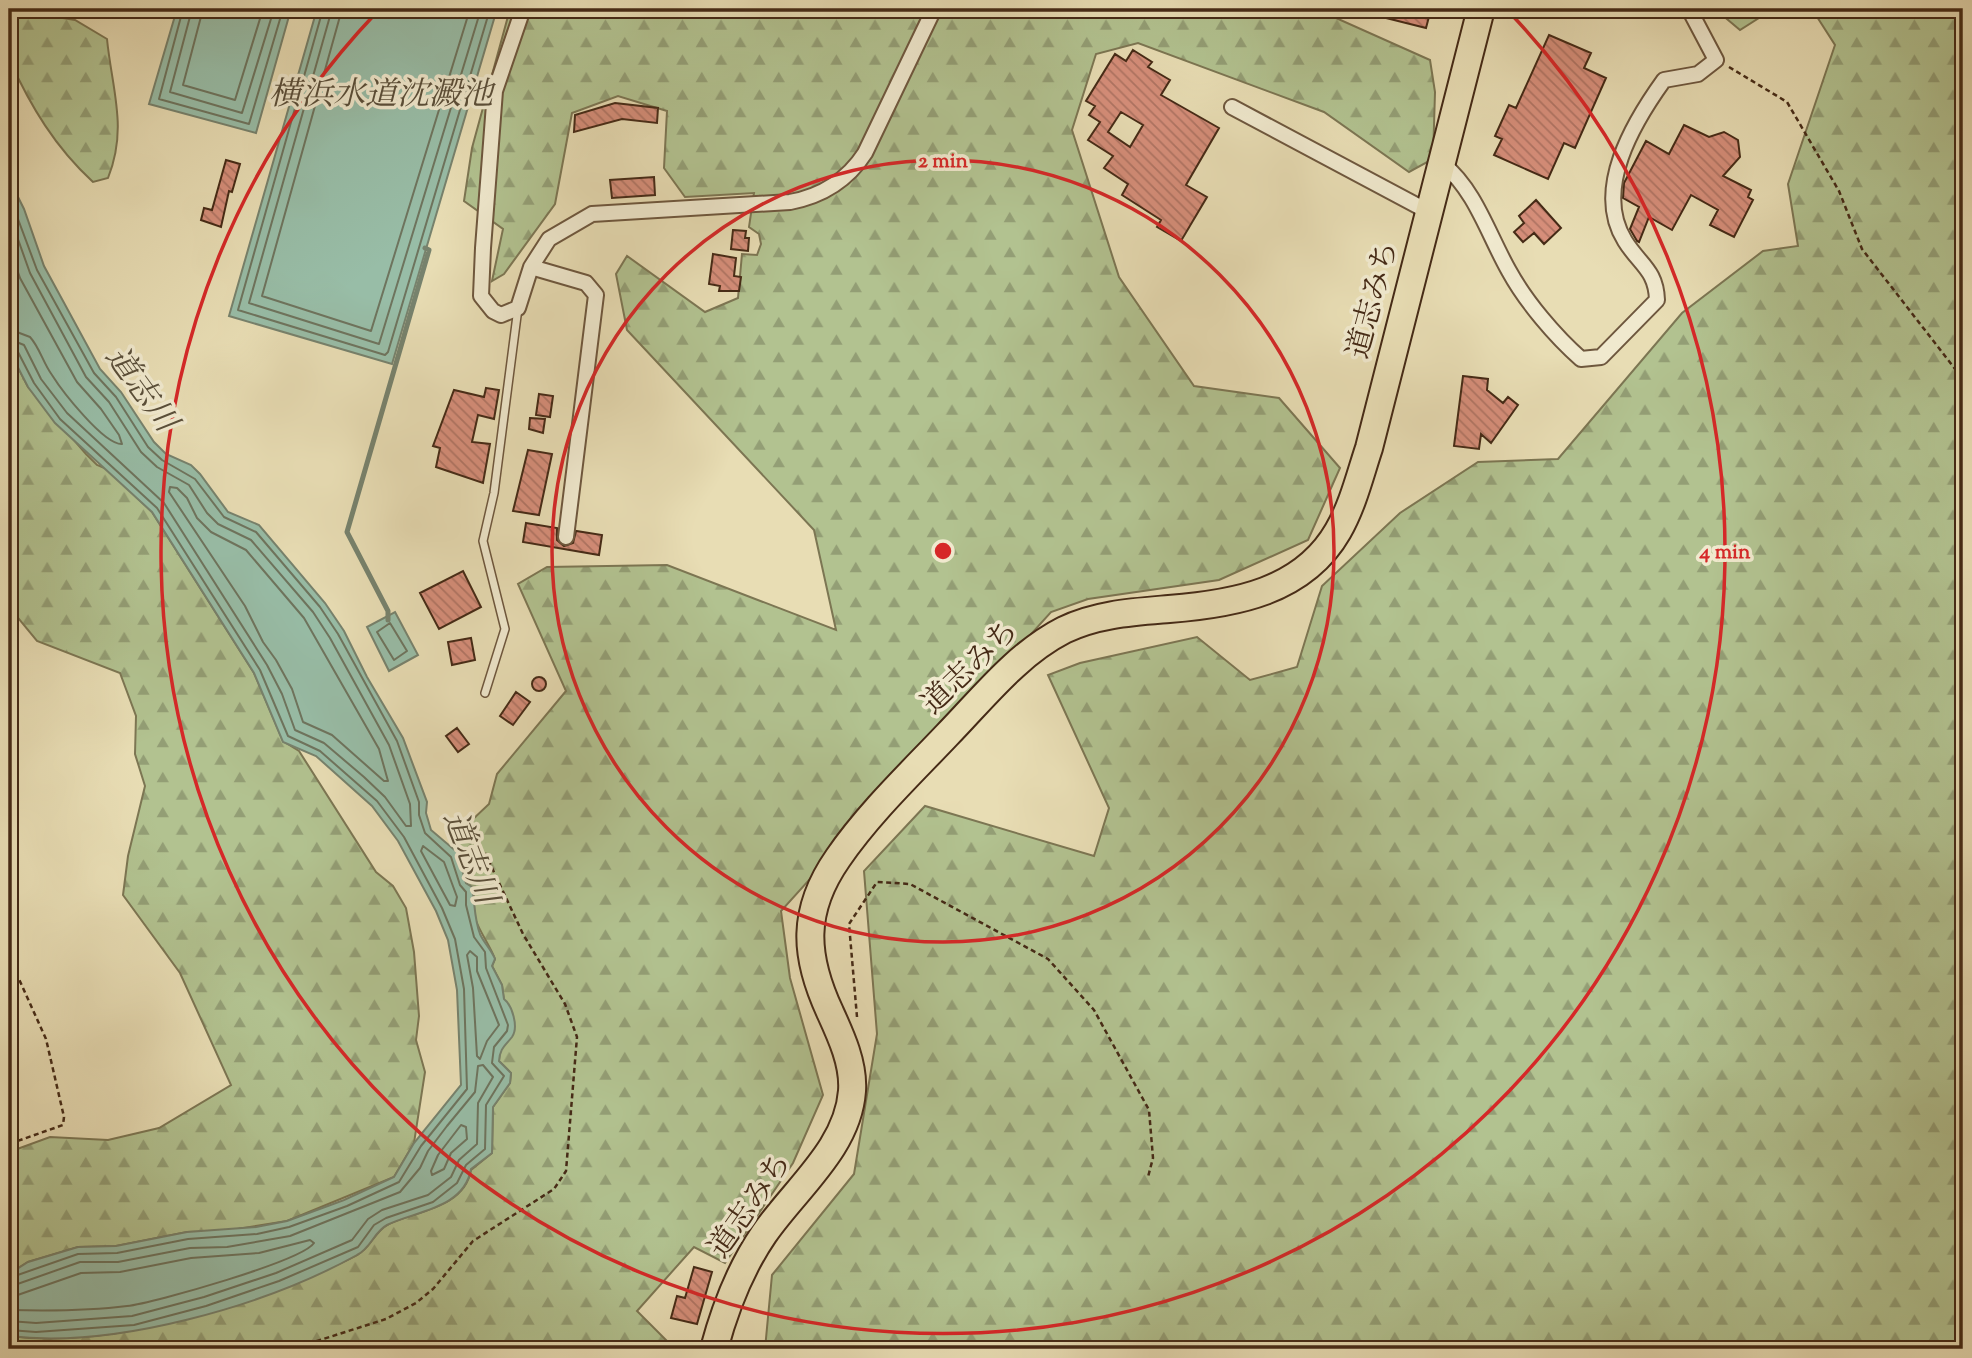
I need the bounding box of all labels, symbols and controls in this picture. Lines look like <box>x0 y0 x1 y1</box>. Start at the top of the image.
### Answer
water label: 横浜水道沈澱池 <box>269 73 496 119</box>
text: 2 min <box>918 147 969 177</box>
street label: 道志みち <box>1338 236 1410 364</box>
water label: 道志川 <box>93 338 189 445</box>
text: 4 min <box>1699 538 1751 568</box>
centre of rings <box>931 539 955 563</box>
street label: 道志みち <box>913 611 1029 725</box>
water label: 道志川 <box>430 805 509 914</box>
street label: 道志みち <box>699 1145 803 1267</box>

